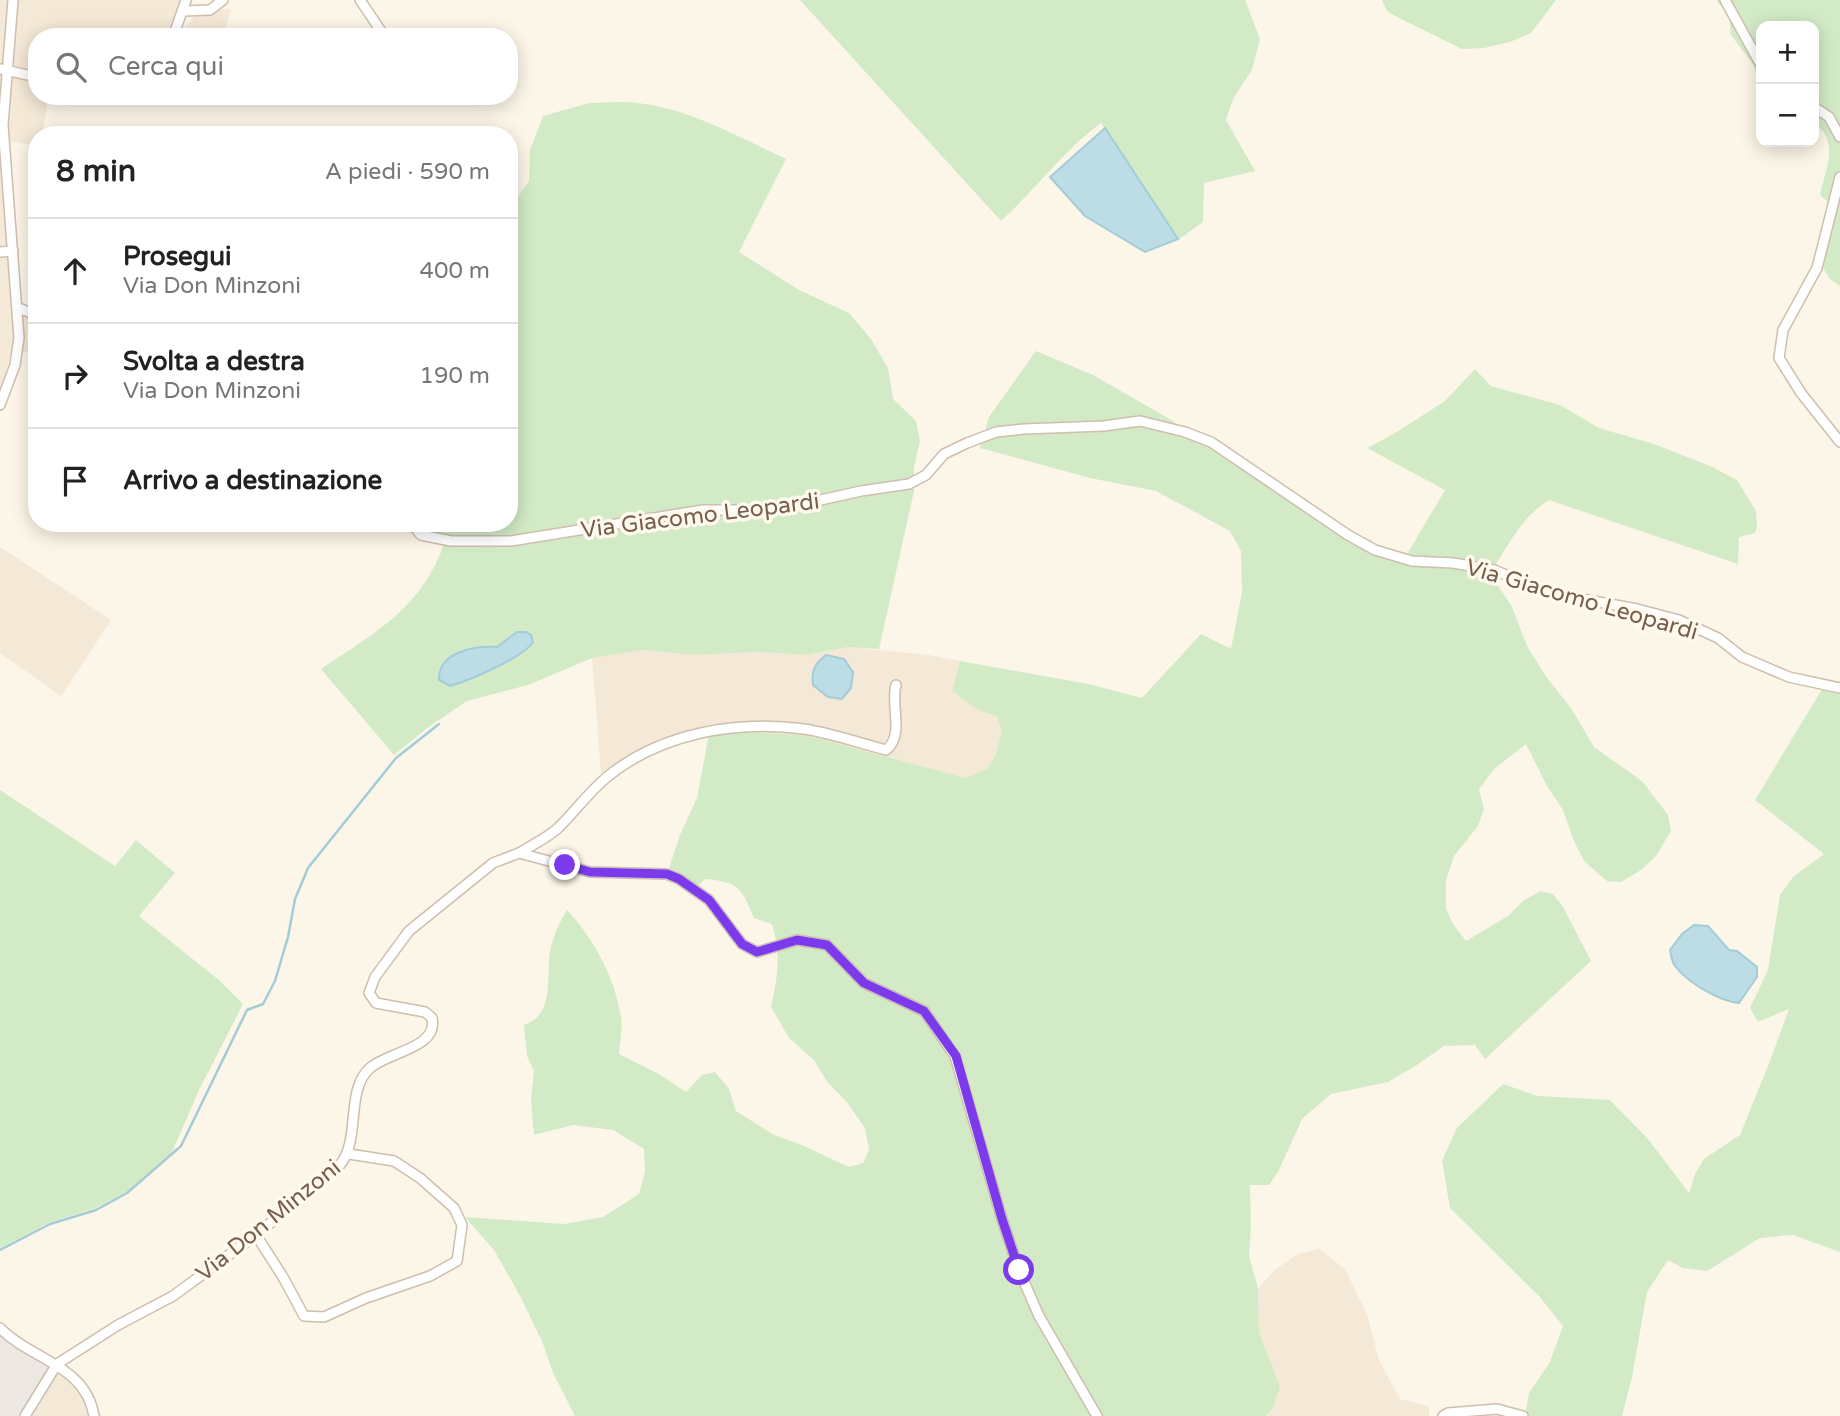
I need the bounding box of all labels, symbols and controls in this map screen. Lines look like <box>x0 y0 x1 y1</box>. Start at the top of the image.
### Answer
map controls <box>1756 21 1819 147</box>
button: + <box>1756 21 1819 84</box>
search box <box>28 28 518 105</box>
icon: search <box>52 48 90 86</box>
text: Cerca qui <box>108 51 224 82</box>
button: − <box>1756 84 1819 147</box>
text: 8 min <box>56 153 136 190</box>
text: A piedi · 590 m <box>325 158 490 186</box>
text: Prosegui <box>123 241 232 272</box>
icon: ahead <box>56 252 94 290</box>
text: 400 m <box>420 257 490 285</box>
text: Via Don Minzoni <box>123 272 301 300</box>
text: Svolta a destra <box>123 346 305 377</box>
icon: right <box>56 357 94 395</box>
text: 190 m <box>420 362 490 390</box>
text: Via Don Minzoni <box>123 377 301 405</box>
icon: arrive <box>56 462 94 500</box>
text: Arrivo a destinazione <box>123 465 382 496</box>
street label: Via Giacomo Leopardi <box>579 487 821 545</box>
street label: Via Giacomo Leopardi <box>1462 553 1701 647</box>
route end <box>549 849 580 880</box>
street label: Via Don Minzoni <box>191 1154 347 1288</box>
route start <box>1003 1254 1034 1285</box>

